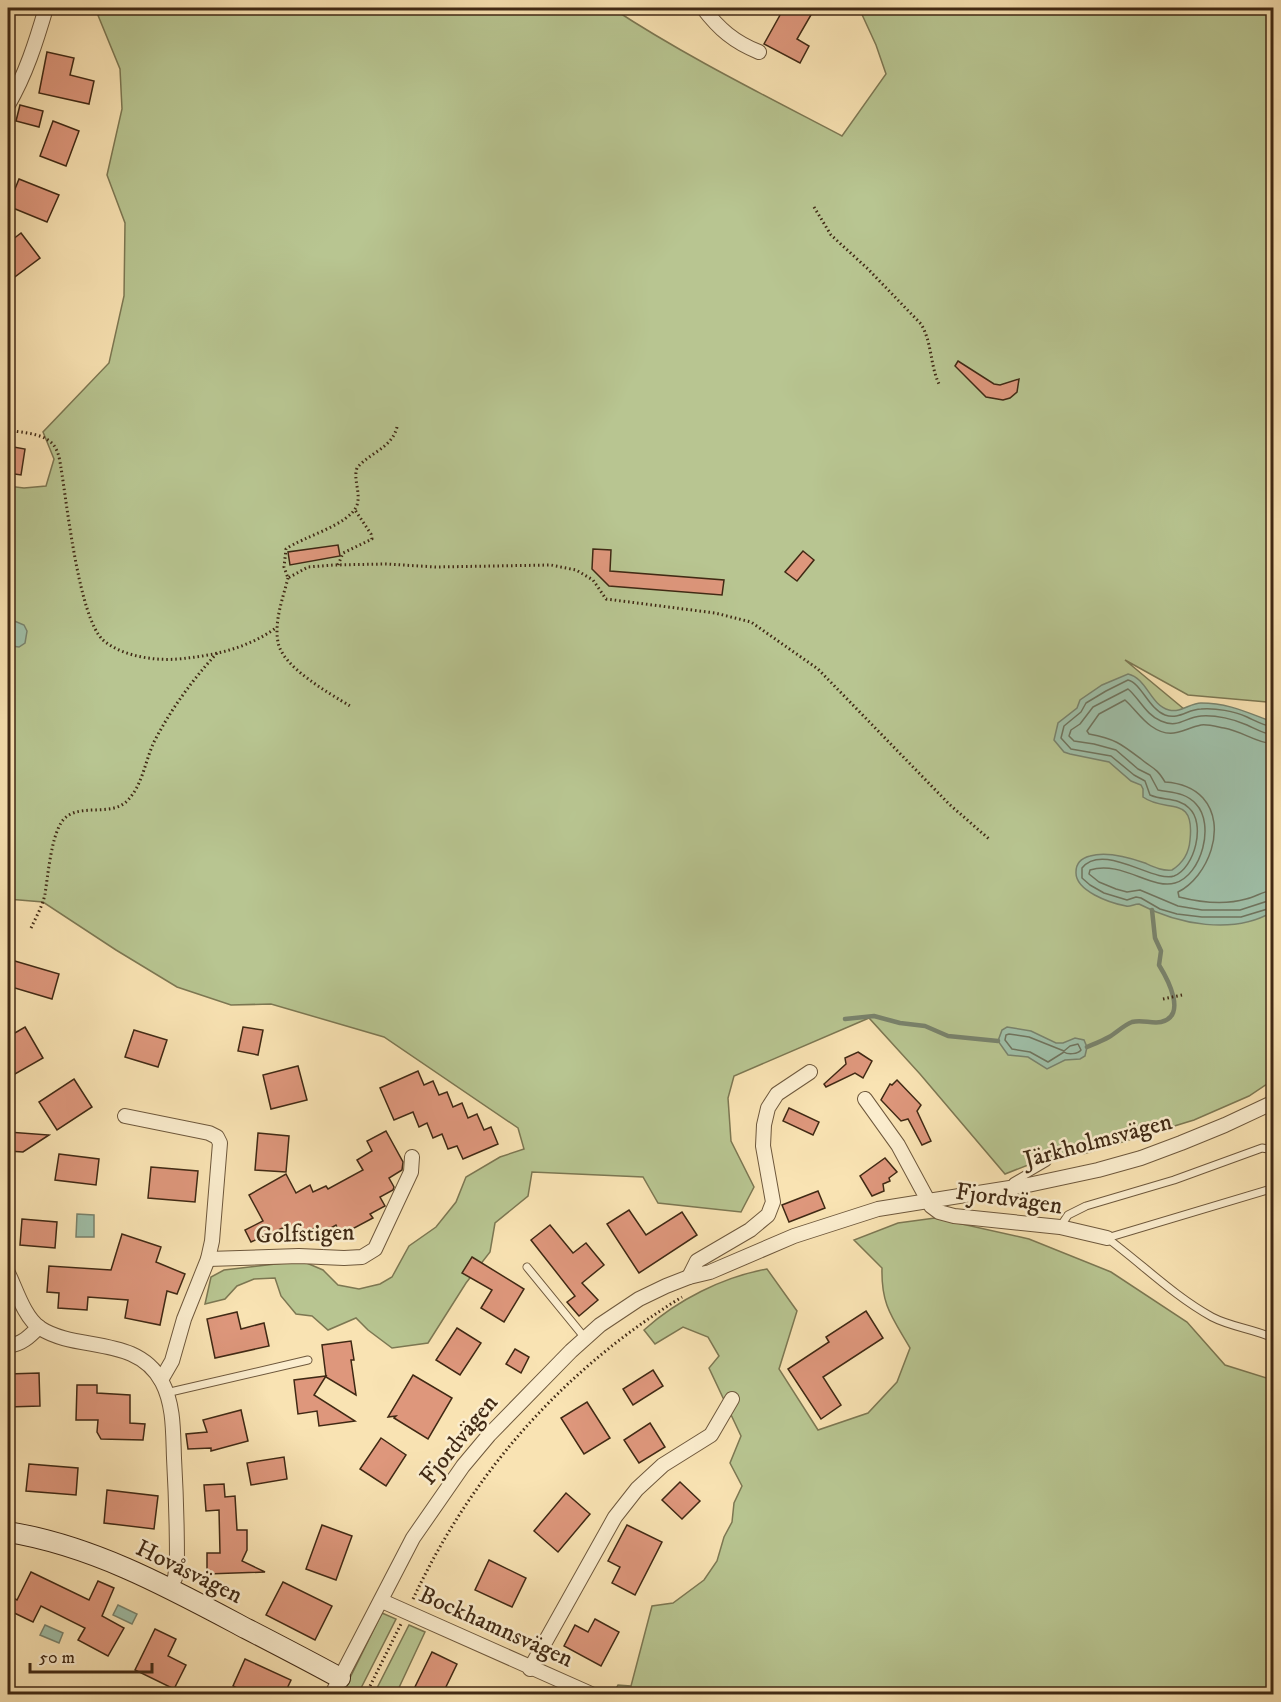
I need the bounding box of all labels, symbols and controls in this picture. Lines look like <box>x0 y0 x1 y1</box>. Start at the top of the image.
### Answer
street label: Järkholmsvägen <box>1019 1107 1176 1176</box>
street label: Fjordvägen <box>954 1177 1065 1221</box>
street label: Golfstigen <box>255 1217 356 1251</box>
street label: Fjordvägen <box>413 1388 505 1491</box>
street label: Hovåsvägen <box>131 1533 248 1611</box>
street label: Bockhamnsvägen <box>414 1580 578 1675</box>
scale bar <box>30 1636 152 1674</box>
text: 50 m <box>39 1647 75 1669</box>

